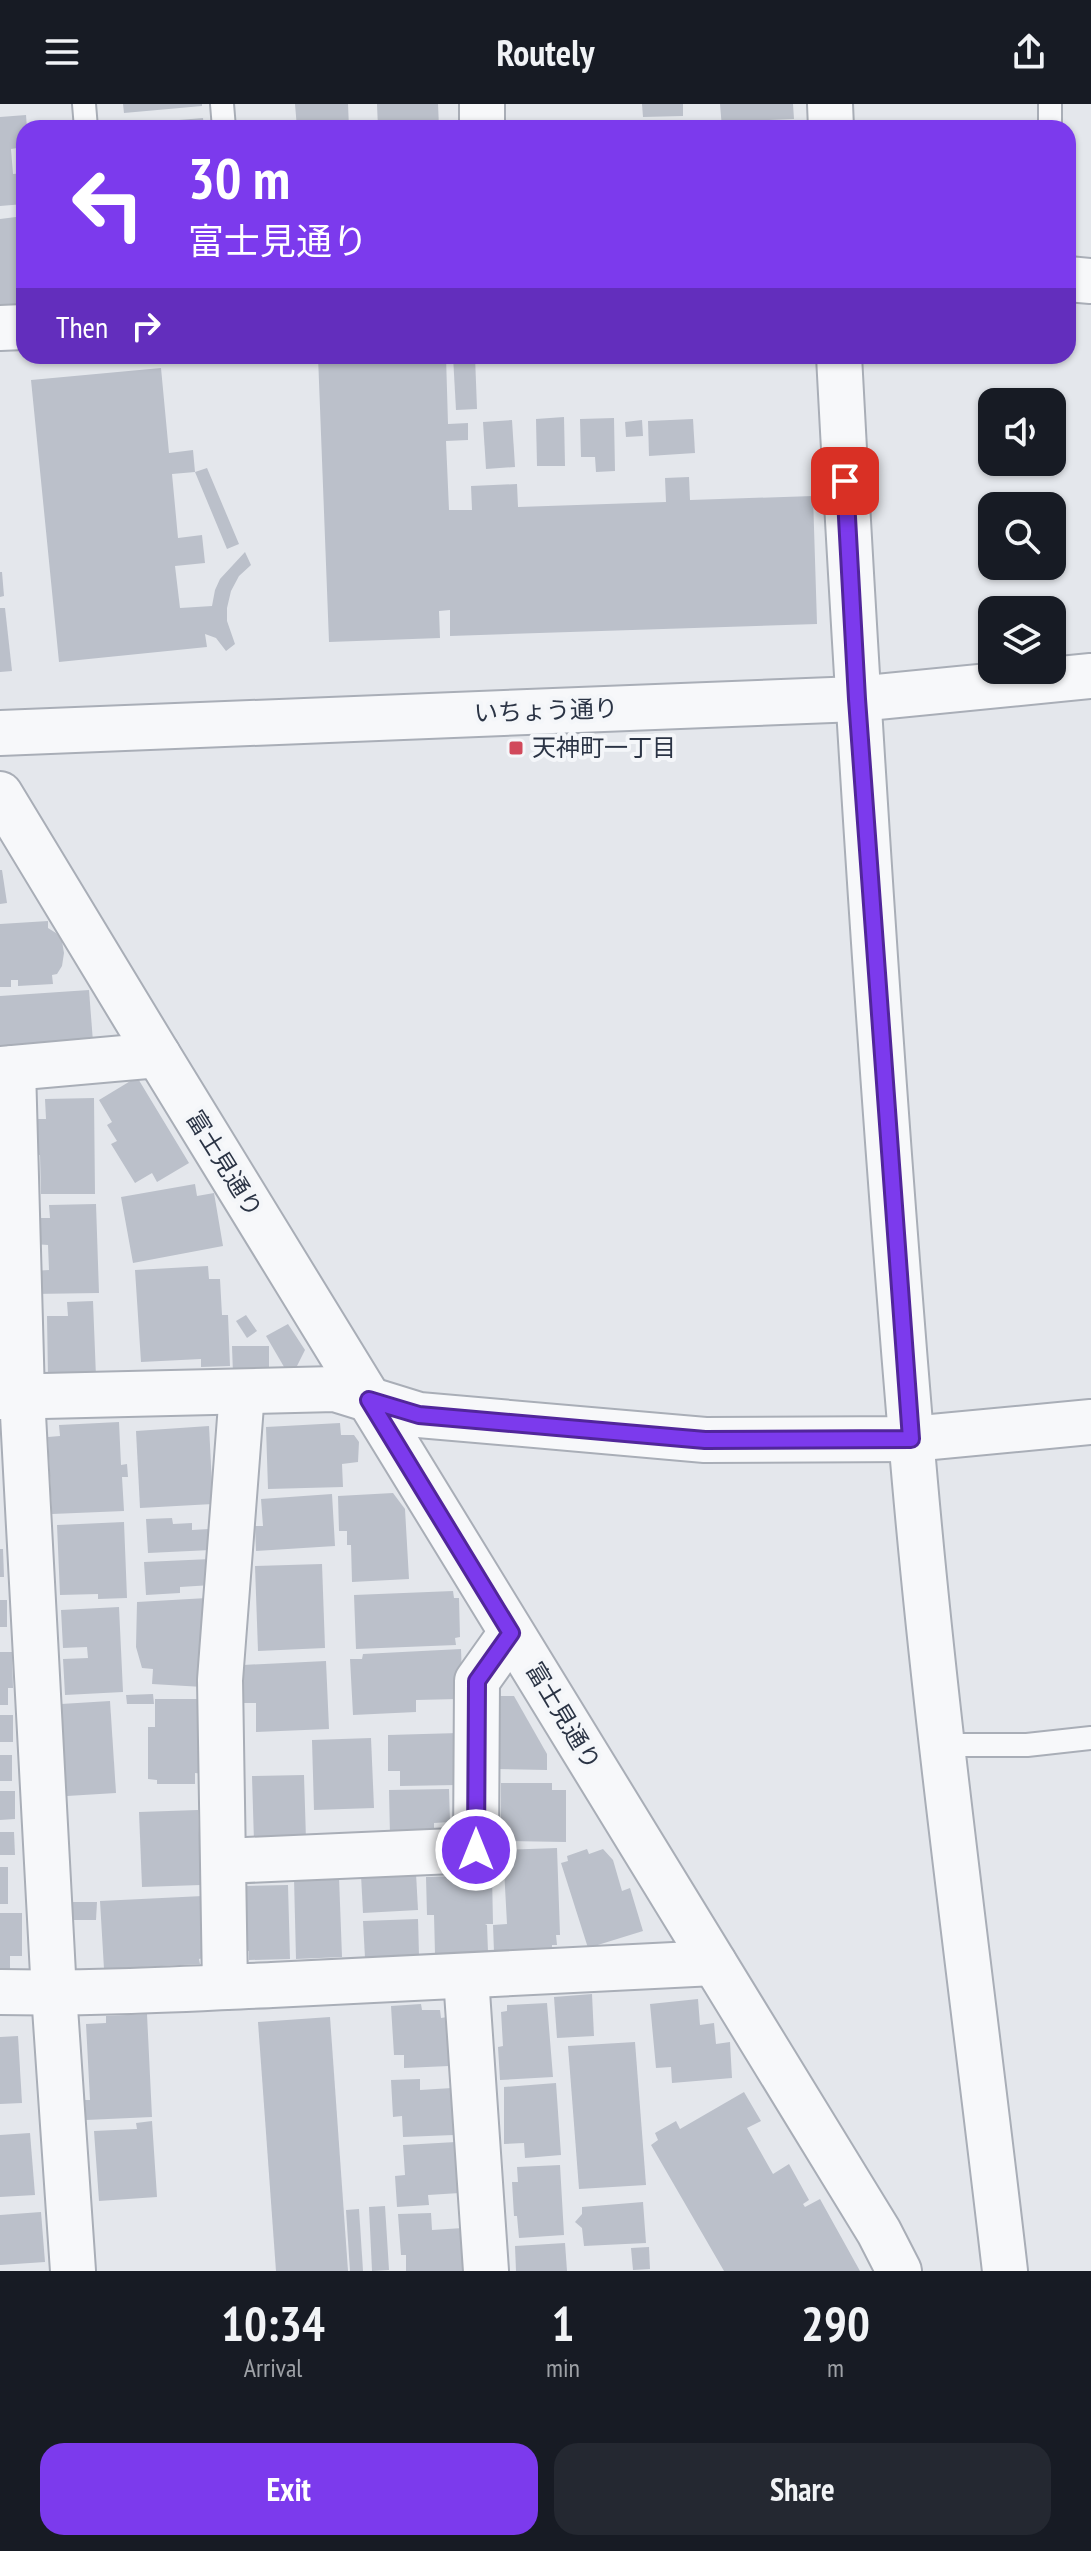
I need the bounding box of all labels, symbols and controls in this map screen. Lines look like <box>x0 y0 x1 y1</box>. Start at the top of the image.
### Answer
text: Routely <box>497 29 594 76</box>
icon: menu <box>40 30 84 74</box>
icon: share <box>1007 30 1051 74</box>
text: 30 m <box>188 142 290 214</box>
icon: left <box>56 152 160 256</box>
text: 富士見通り <box>188 217 368 264</box>
icon: right <box>124 304 168 348</box>
text: Then <box>56 307 108 346</box>
map controls <box>978 388 1066 684</box>
button: sound <box>978 388 1066 476</box>
pin <box>811 447 879 515</box>
icon: arrive <box>823 459 867 503</box>
button: search <box>978 492 1066 580</box>
button: layers <box>978 596 1066 684</box>
street label: いちょう通り <box>473 692 618 729</box>
place label: 天神町一丁目 <box>532 732 676 763</box>
marker: 天神町一丁目 <box>507 739 525 757</box>
street label: 富士見通り <box>179 1105 269 1223</box>
street label: 富士見通り <box>519 1656 608 1775</box>
position arrow <box>434 1808 518 1892</box>
text: 10:34 <box>221 2292 325 2354</box>
text: 1 <box>552 2292 574 2354</box>
text: 290 <box>801 2292 870 2354</box>
text: Arrival <box>244 2351 302 2384</box>
text: min <box>546 2351 580 2384</box>
text: m <box>827 2351 844 2384</box>
button: Exit <box>40 2443 538 2535</box>
button: Share <box>554 2443 1051 2535</box>

